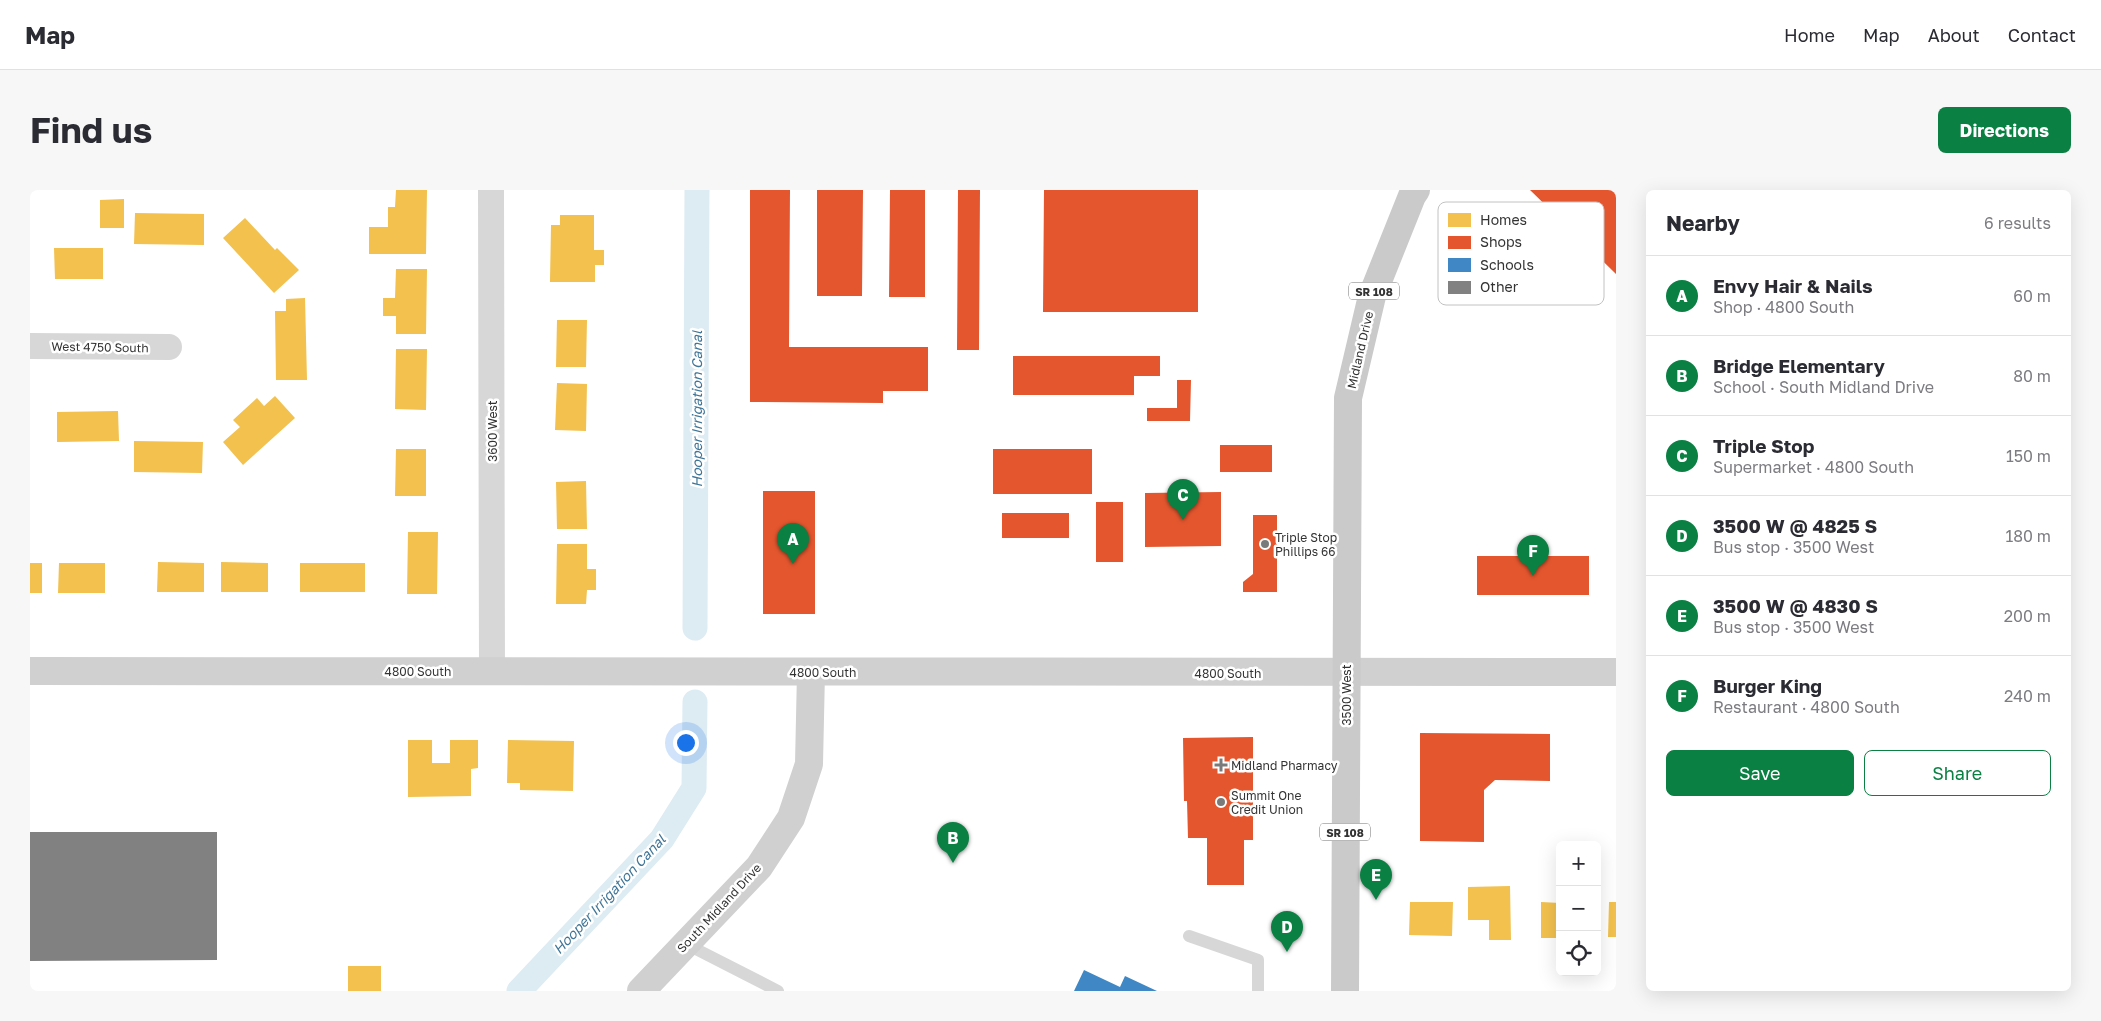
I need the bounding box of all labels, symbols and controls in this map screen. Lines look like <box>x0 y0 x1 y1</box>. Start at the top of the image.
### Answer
text: Map <box>25 20 75 49</box>
text: Home <box>1784 24 1835 46</box>
text: Map <box>1863 24 1900 46</box>
text: About <box>1928 24 1980 46</box>
text: Contact <box>2008 24 2076 46</box>
button: Directions <box>1938 107 2071 153</box>
text: Find us <box>30 109 152 151</box>
legend <box>1438 202 1604 305</box>
text: Nearby <box>1666 210 1740 236</box>
text: Homes <box>1480 211 1527 228</box>
text: 6 results <box>1984 213 2051 233</box>
text: Shops <box>1480 233 1522 250</box>
text: Schools <box>1480 256 1534 273</box>
text: Envy Hair & Nails <box>1713 274 1873 297</box>
text: Other <box>1480 278 1519 295</box>
road number: SR 108 <box>1349 282 1399 300</box>
text: A <box>1676 286 1688 306</box>
text: 60 m <box>2013 286 2051 306</box>
text: Shop · 4800 South <box>1713 297 1854 317</box>
street label: Midland Drive <box>1344 310 1376 390</box>
water label: Hooper Irrigation Canal <box>688 330 705 487</box>
street label: West 4750 South <box>51 339 149 355</box>
text: Bridge Elementary <box>1713 354 1885 377</box>
text: B <box>1676 366 1688 386</box>
text: 80 m <box>2013 366 2051 386</box>
text: School · South Midland Drive <box>1713 377 1934 397</box>
street label: 3600 West <box>485 400 500 462</box>
text: Triple Stop <box>1713 434 1814 457</box>
text: C <box>1676 446 1688 466</box>
text: 150 m <box>2006 446 2051 466</box>
text: Supermarket · 4800 South <box>1713 457 1914 477</box>
pin: C <box>1167 479 1199 520</box>
text: 3500 W @ 4825 S <box>1713 514 1877 537</box>
pin: A <box>777 523 809 564</box>
text: D <box>1676 526 1688 546</box>
text: 180 m <box>2005 526 2051 546</box>
place label: Triple Stop Phillips 66 <box>1275 530 1337 559</box>
pin: F <box>1517 535 1549 576</box>
text: Bus stop · 3500 West <box>1713 537 1874 557</box>
marker: Triple Stop Phillips 66 <box>1259 538 1271 550</box>
text: 3500 W @ 4830 S <box>1713 594 1878 617</box>
text: E <box>1677 606 1687 626</box>
text: 200 m <box>2004 606 2051 626</box>
text: Bus stop · 3500 West <box>1713 617 1874 637</box>
street label: 4800 South <box>385 664 451 679</box>
street label: 3500 West <box>1339 664 1354 726</box>
street label: 4800 South <box>790 665 856 680</box>
street label: 4800 South <box>1195 666 1261 681</box>
text: Burger King <box>1713 674 1822 697</box>
text: F <box>1677 686 1687 706</box>
text: 240 m <box>2004 686 2051 706</box>
text: Restaurant · 4800 South <box>1713 697 1900 717</box>
your location <box>673 730 699 756</box>
button: Save <box>1666 750 1854 796</box>
button: Share <box>1864 750 2051 796</box>
place label: Midland Pharmacy <box>1231 758 1338 773</box>
marker: Midland Pharmacy <box>1215 759 1227 771</box>
place label: Summit One Credit Union <box>1231 788 1303 817</box>
marker: Summit One Credit Union <box>1215 796 1227 808</box>
pin: B <box>937 822 969 863</box>
road number: SR 108 <box>1320 824 1370 840</box>
water label: Hooper Irrigation Canal <box>549 830 669 957</box>
map controls <box>1556 841 1601 976</box>
button: + <box>1556 841 1601 886</box>
pin: E <box>1360 859 1392 900</box>
street label: South Midland Drive <box>674 860 764 956</box>
button: − <box>1556 886 1601 931</box>
pin: D <box>1271 911 1303 952</box>
button: locate <box>1556 931 1601 976</box>

